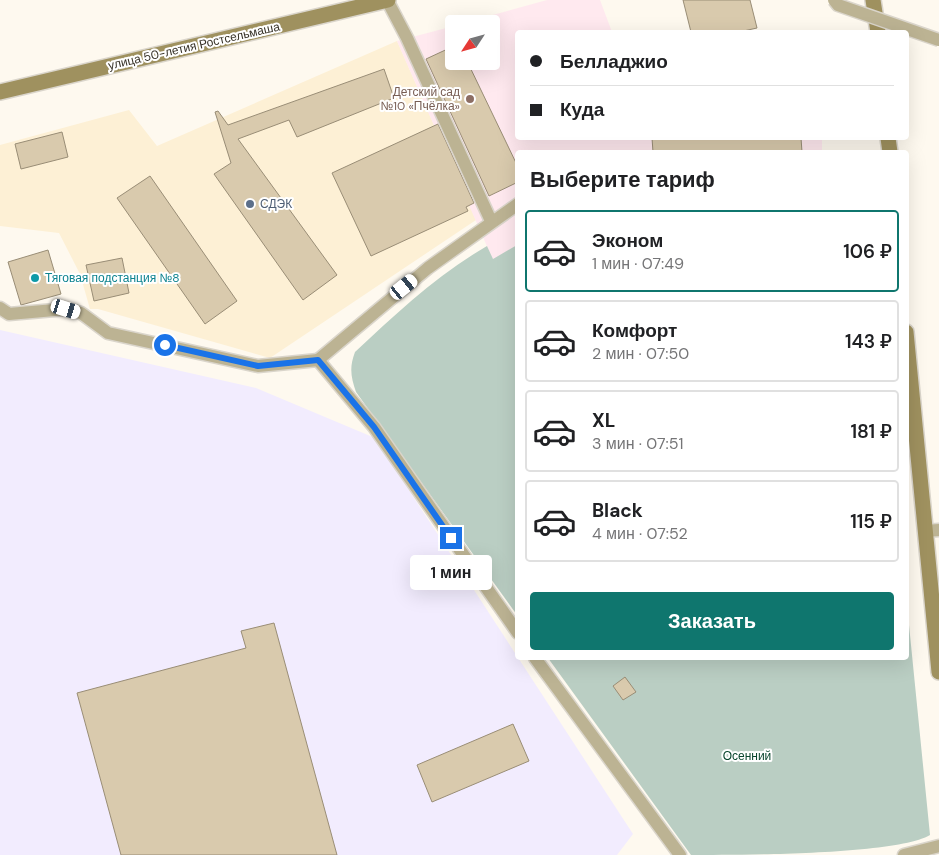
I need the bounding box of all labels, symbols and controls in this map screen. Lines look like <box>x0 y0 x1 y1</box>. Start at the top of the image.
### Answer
north arrow <box>445 15 500 70</box>
map controls <box>445 15 500 70</box>
street label: улица 50-летия Ростсельмаша <box>107 18 282 74</box>
text: Белладжио <box>560 49 668 74</box>
place label: Детский сад №10 «Пчёлка» <box>380 84 460 114</box>
marker: Детский сад №10 «Пчёлка» <box>464 93 476 105</box>
text: Куда <box>560 97 604 122</box>
text: Выберите тариф <box>530 165 715 194</box>
place label: СДЭК <box>260 196 292 212</box>
marker: СДЭК <box>244 198 256 210</box>
text: Эконом <box>592 228 663 253</box>
icon: car <box>532 229 577 274</box>
text: 106 ₽ <box>843 239 892 264</box>
text: 1 мин · 07:49 <box>592 253 684 274</box>
place label: Тяговая подстанция №8 <box>45 270 180 286</box>
marker: Тяговая подстанция №8 <box>29 272 41 284</box>
car <box>387 272 420 302</box>
car <box>49 297 82 321</box>
text: Комфорт <box>592 318 677 343</box>
icon: car <box>532 319 577 364</box>
text: 143 ₽ <box>845 329 892 354</box>
route start <box>154 334 176 356</box>
text: 2 мин · 07:50 <box>592 343 689 364</box>
text: XL <box>592 408 615 433</box>
icon: car <box>532 409 577 454</box>
text: 181 ₽ <box>850 419 892 444</box>
text: 3 мин · 07:51 <box>592 433 683 454</box>
text: Black <box>592 498 643 523</box>
icon: car <box>532 499 577 544</box>
text: 115 ₽ <box>850 509 892 534</box>
text: 4 мин · 07:52 <box>592 523 688 544</box>
route end <box>440 527 462 549</box>
callout: 1 мин <box>410 556 492 590</box>
text: 1 мин <box>431 562 471 583</box>
button: Заказать <box>530 592 894 650</box>
park label: Осенний <box>723 748 771 764</box>

